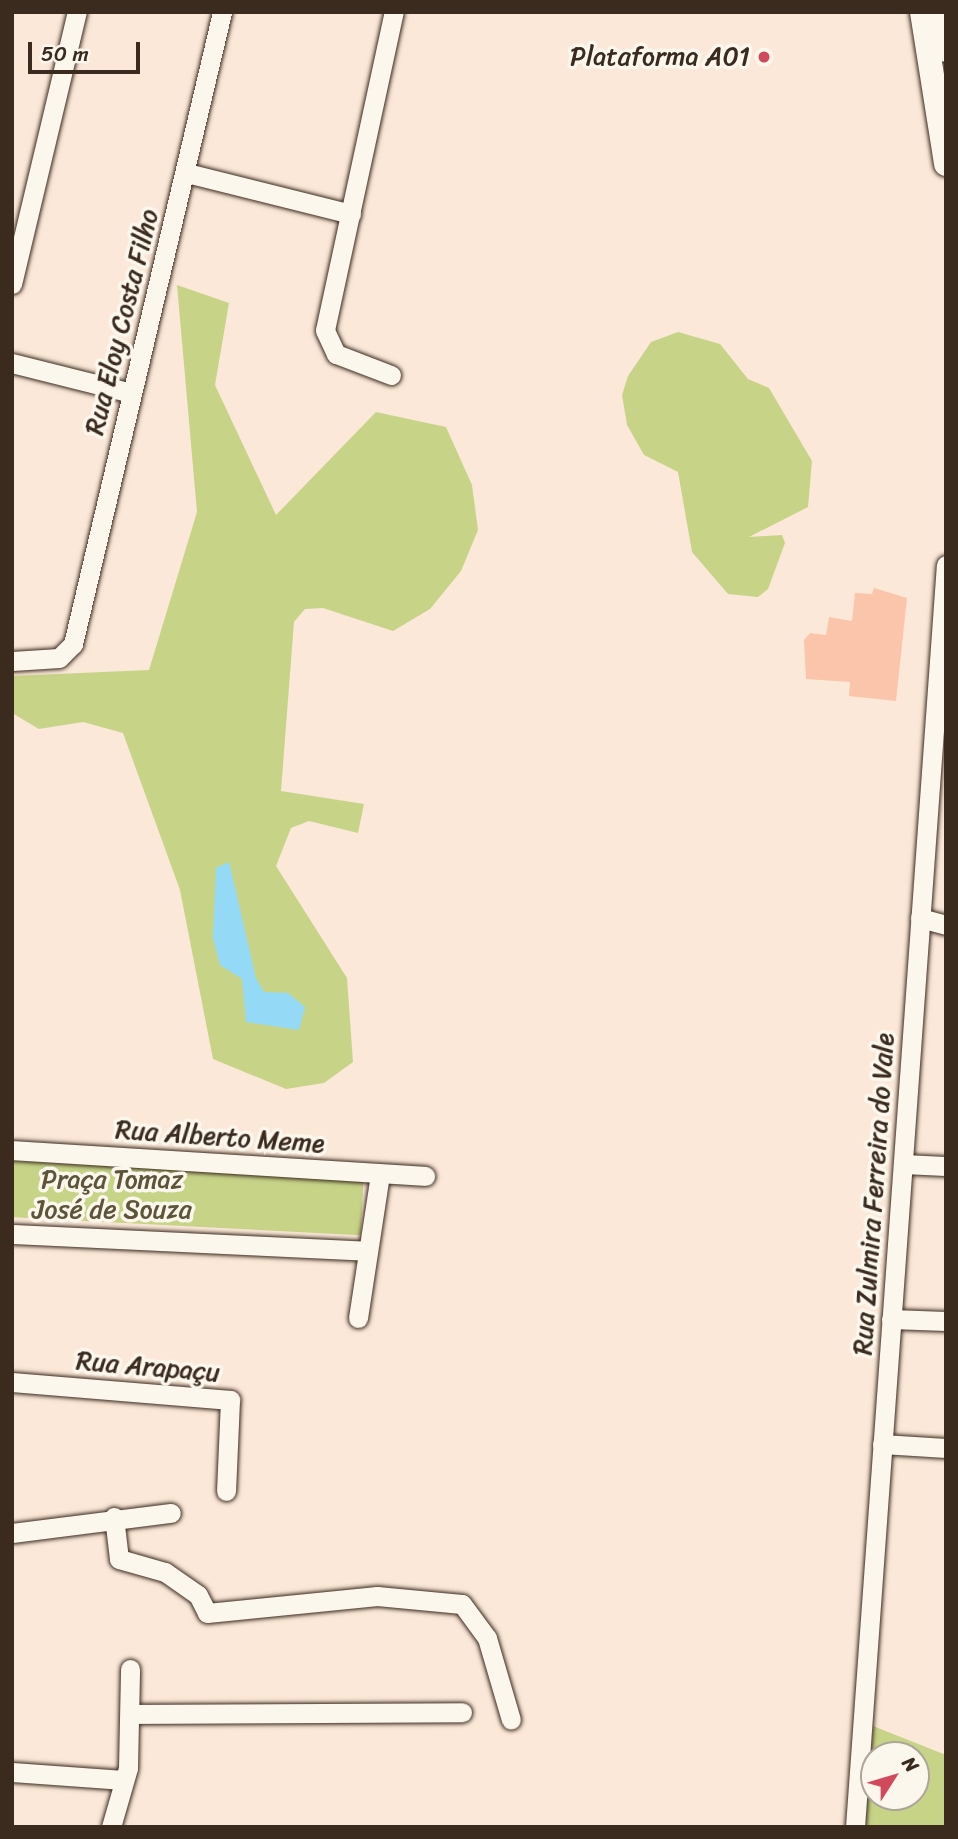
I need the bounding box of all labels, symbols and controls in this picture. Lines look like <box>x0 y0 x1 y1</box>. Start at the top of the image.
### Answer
scale bar <box>32 28 144 72</box>
text: 50 m <box>41 35 89 73</box>
place label: Plataforma A01 <box>570 41 750 73</box>
marker: Plataforma A01 <box>756 49 772 65</box>
street label: Rua Eloy Costa Filho <box>79 205 165 439</box>
street label: Rua Zulmira Ferreira do Vale <box>847 1031 901 1357</box>
street label: Rua Alberto Meme <box>114 1114 326 1160</box>
park label: Praça Tomaz José de Souza <box>32 1164 192 1226</box>
street label: Rua Arapaçu <box>75 1345 221 1389</box>
north arrow <box>860 1741 930 1811</box>
text: N <box>893 1749 928 1779</box>

